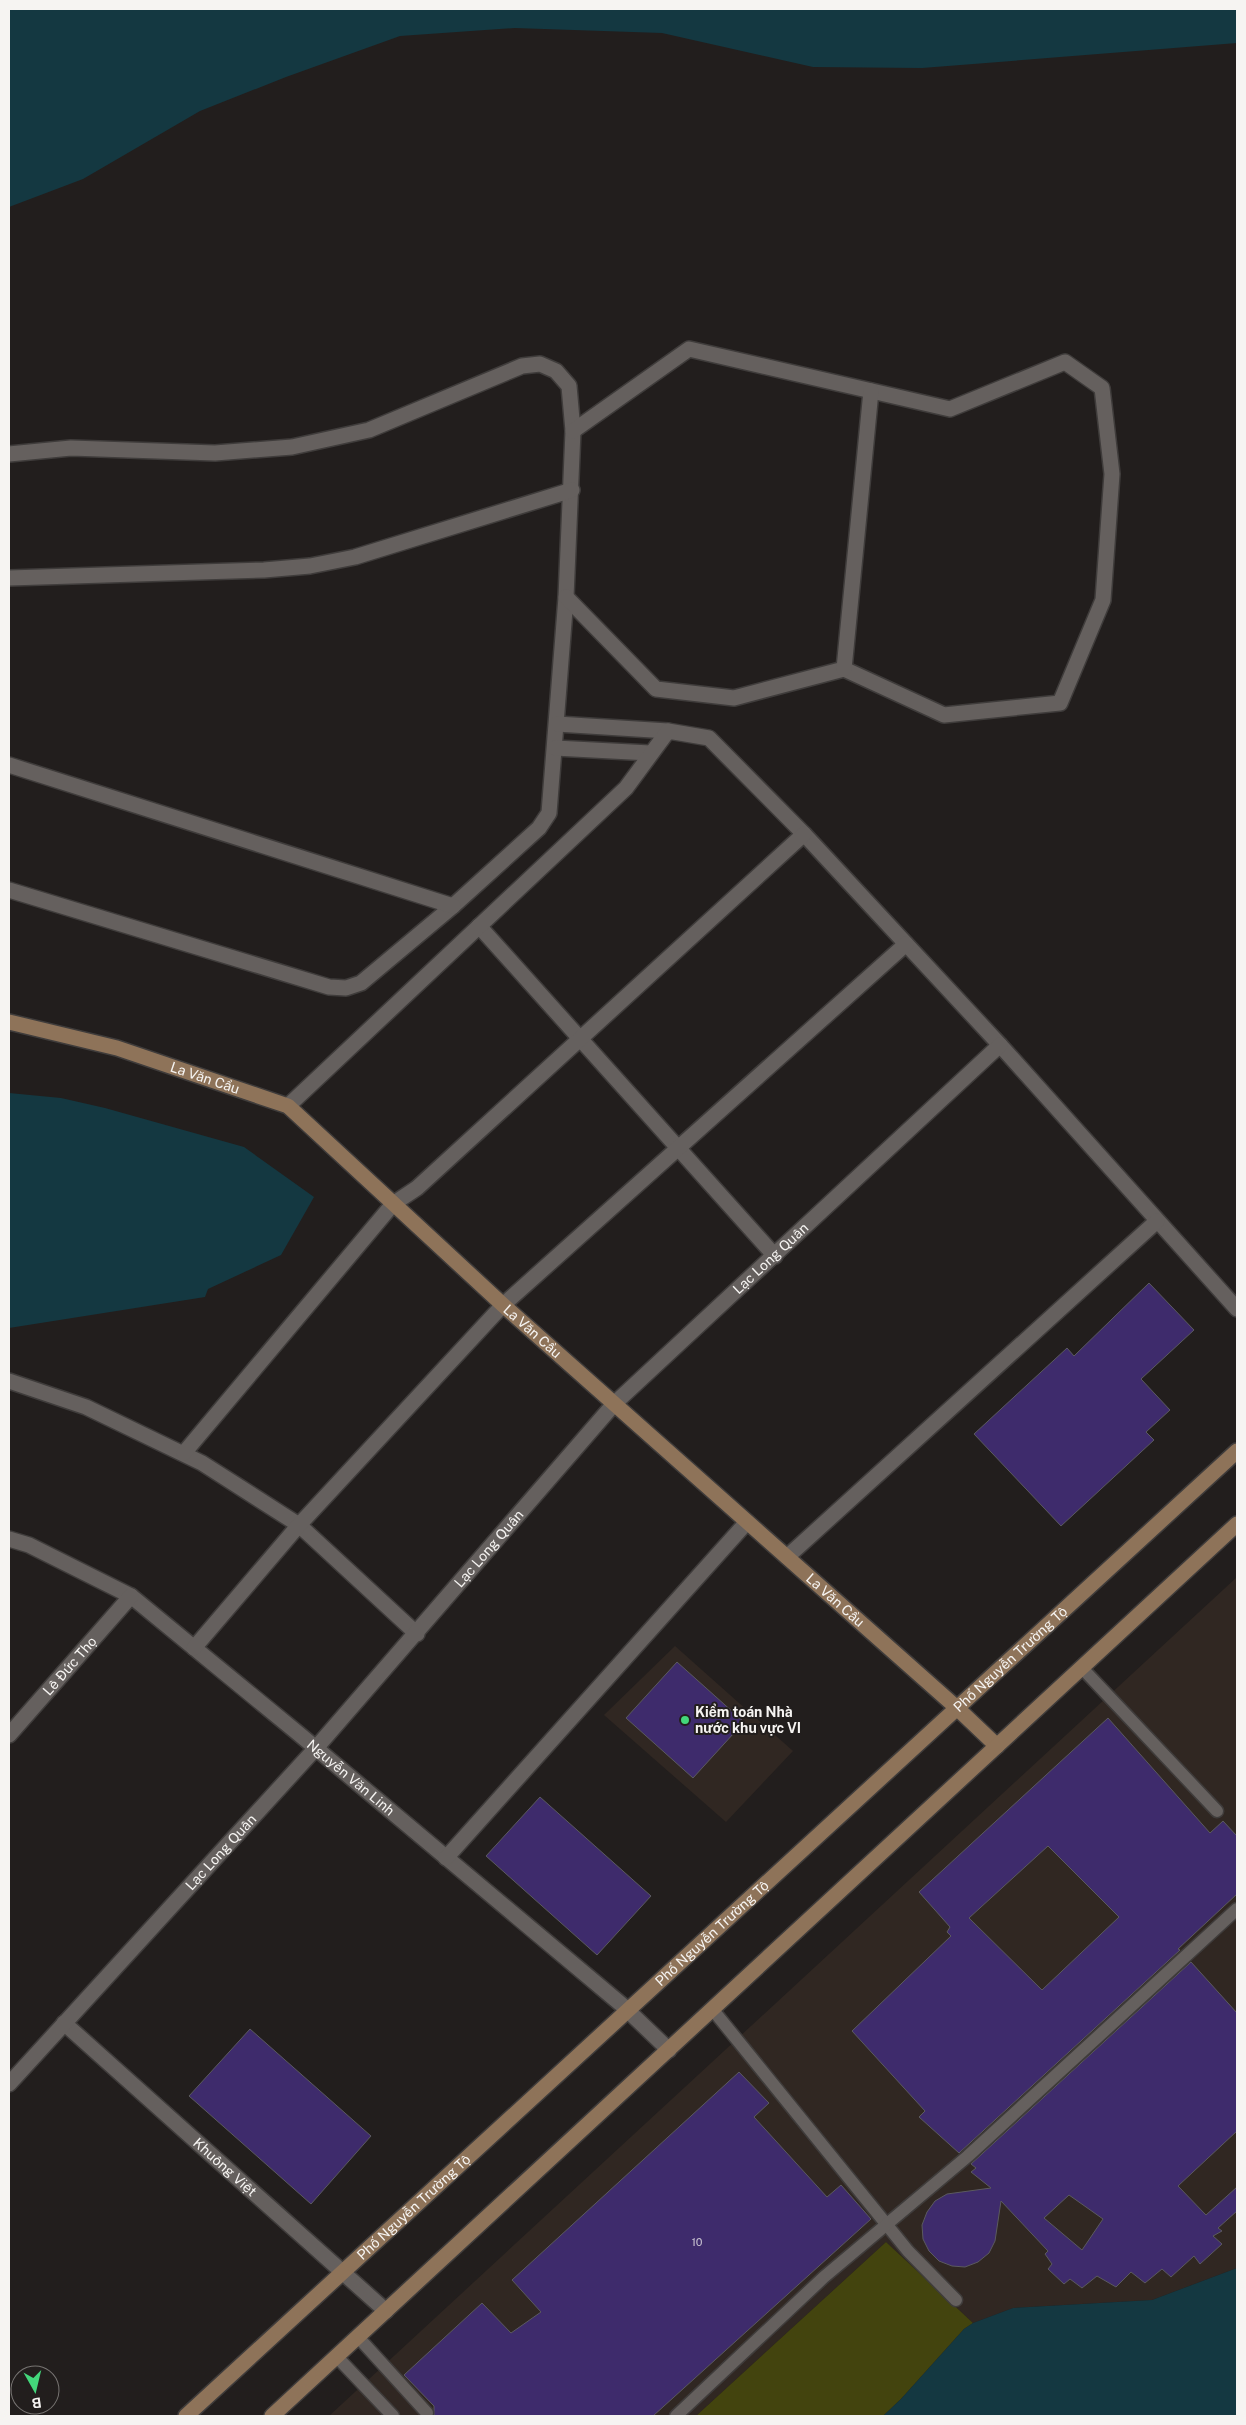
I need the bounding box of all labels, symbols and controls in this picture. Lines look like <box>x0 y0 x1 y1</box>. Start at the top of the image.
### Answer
street label: La Văn Cầu <box>168 1059 242 1097</box>
street label: Lạc Long Quân <box>730 1220 811 1297</box>
street label: La Văn Cầu <box>500 1301 565 1361</box>
street label: Lạc Long Quân <box>451 1507 527 1590</box>
street label: La Văn Cầu <box>803 1570 868 1630</box>
street label: Phố Nguyễn Trường Tộ <box>950 1603 1070 1715</box>
street label: Lê Đức Thọ <box>40 1633 100 1699</box>
place label: Kiểm toán Nhà nước khu vực VI <box>695 1703 801 1736</box>
marker: Kiểm toán Nhà nước khu vực VI <box>679 1714 691 1726</box>
street label: Nguyễn Văn Linh <box>304 1736 398 1819</box>
street label: Lạc Long Quân <box>182 1811 259 1893</box>
street label: Phố Nguyễn Trường Tộ <box>652 1877 772 1989</box>
street label: Khuông Việt <box>190 2135 260 2199</box>
street label: Phố Nguyễn Trường Tộ <box>354 2151 474 2263</box>
house number: 10 <box>691 2236 703 2248</box>
north arrow <box>10 2365 60 2415</box>
text: B <box>31 2394 43 2411</box>

